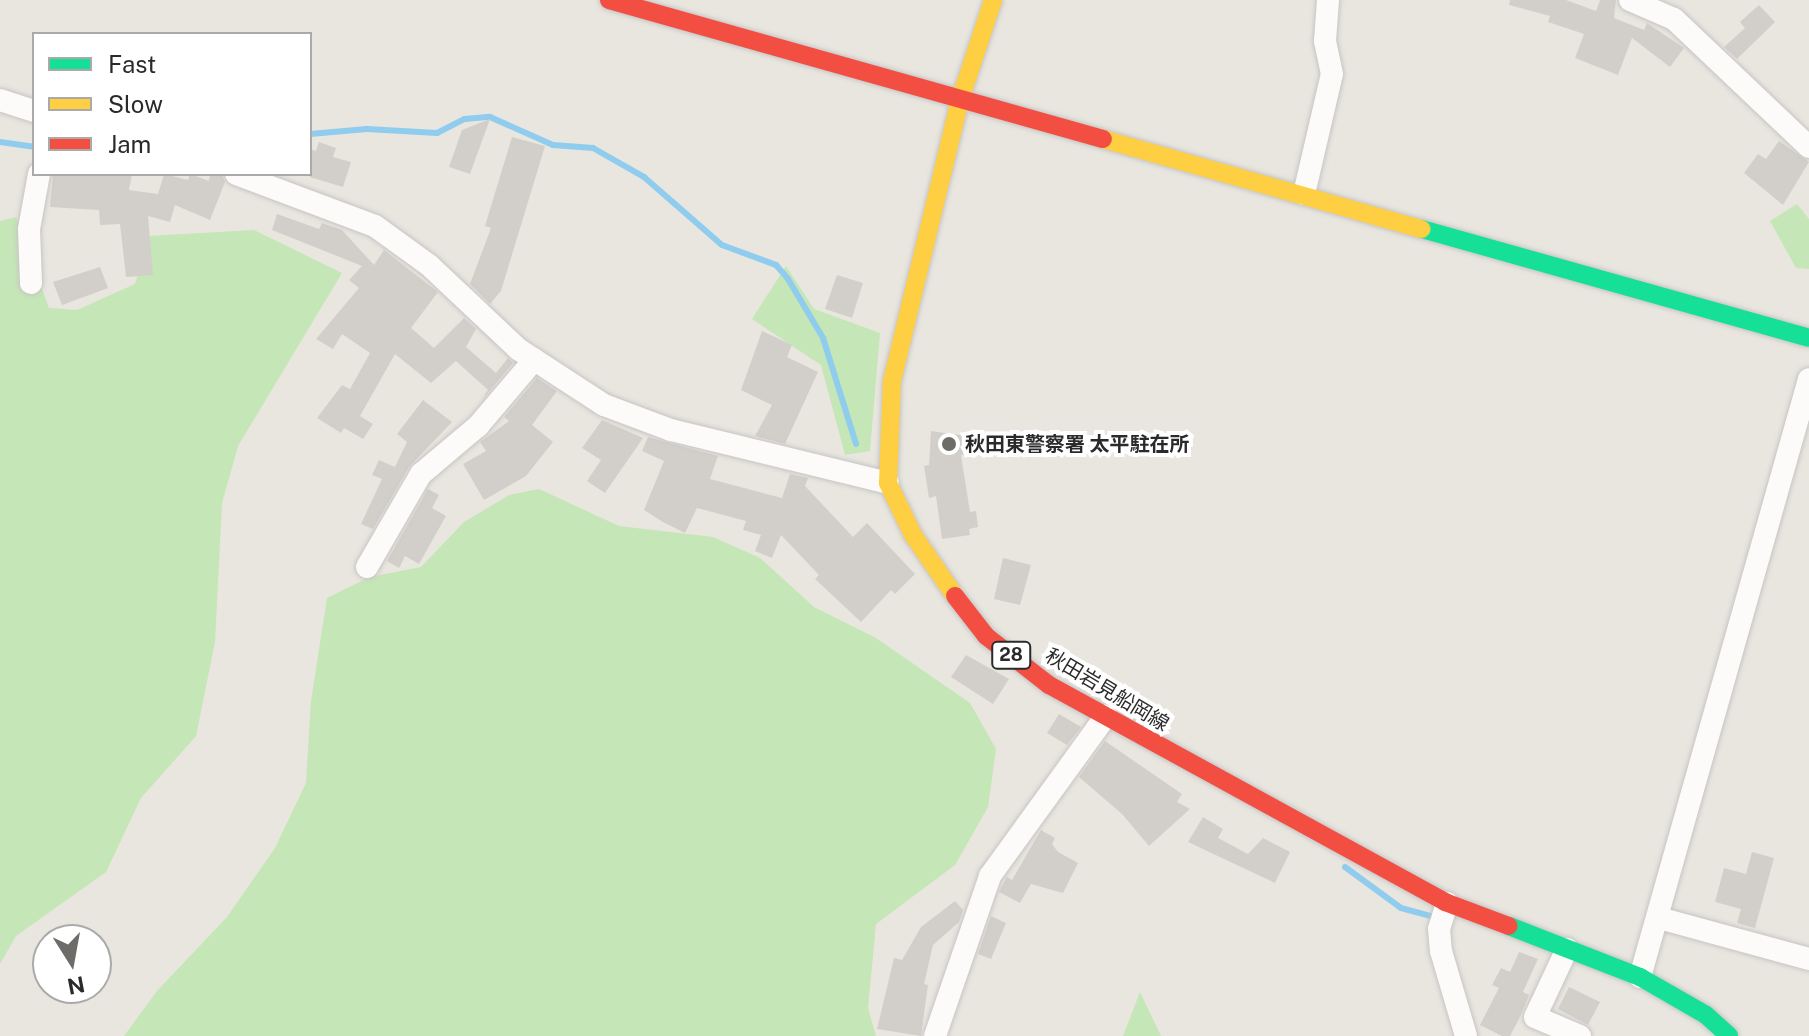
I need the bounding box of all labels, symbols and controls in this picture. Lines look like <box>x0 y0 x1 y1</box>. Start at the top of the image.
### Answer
legend <box>32 32 312 176</box>
text: Fast <box>108 50 156 78</box>
text: Slow <box>108 90 163 118</box>
text: Jam <box>108 130 151 158</box>
place label: 秋田東警察署 太平駐在所 <box>965 432 1190 456</box>
marker: 秋田東警察署 太平駐在所 <box>940 435 958 453</box>
road number: 28 <box>991 641 1031 669</box>
street label: 秋田岩見船岡線 <box>1041 644 1173 736</box>
north arrow <box>32 924 112 1004</box>
text: N <box>65 971 87 1000</box>

